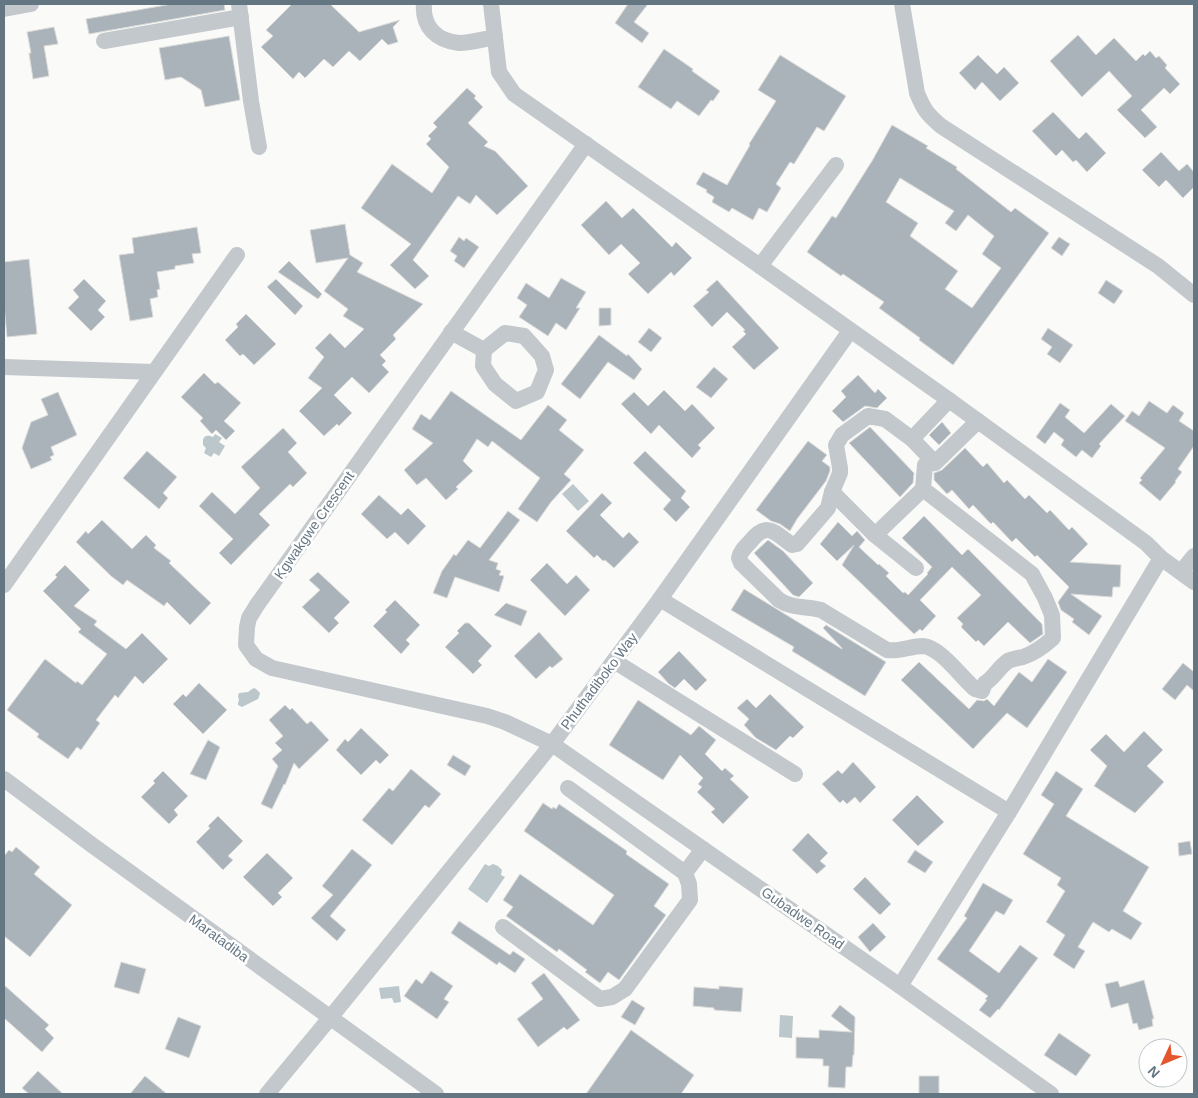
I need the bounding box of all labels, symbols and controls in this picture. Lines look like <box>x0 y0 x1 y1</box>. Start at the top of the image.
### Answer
street label: Kgwakgwe Crescent <box>271 468 357 582</box>
street label: Phuthadiboko Way <box>557 629 641 733</box>
street label: Gubadwe Road <box>759 884 847 952</box>
street label: Maratadiba <box>186 911 252 965</box>
north arrow <box>1138 1038 1188 1088</box>
text: N <box>1144 1063 1163 1081</box>

